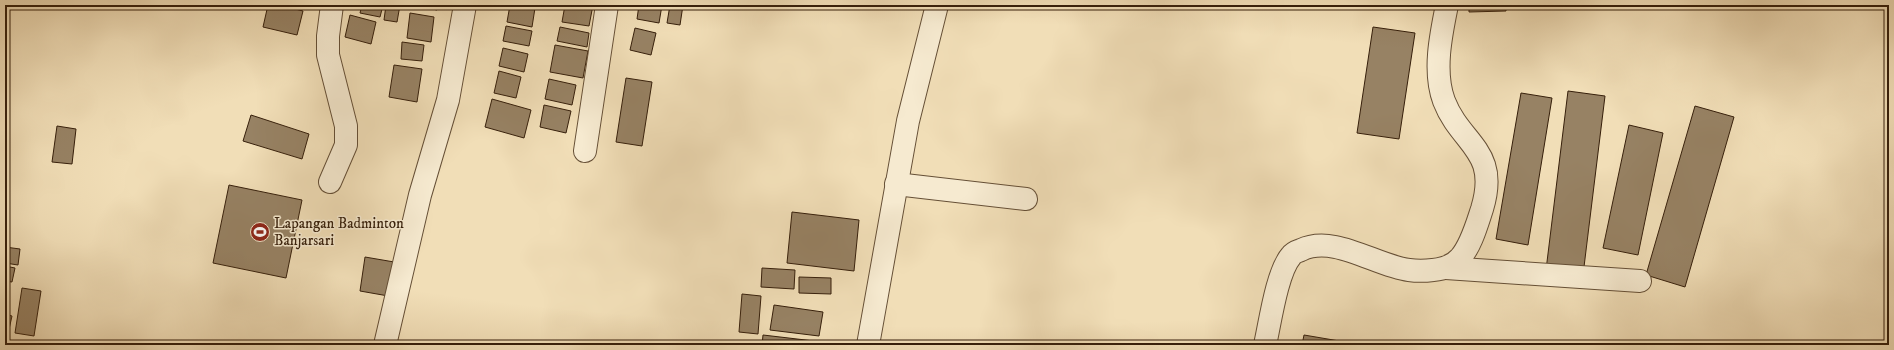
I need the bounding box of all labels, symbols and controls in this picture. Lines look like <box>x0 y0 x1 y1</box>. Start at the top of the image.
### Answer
place label: Lapangan Badminton Banjarsari <box>274 214 404 250</box>
sports icon: Lapangan Badminton Banjarsari <box>249 221 271 243</box>

